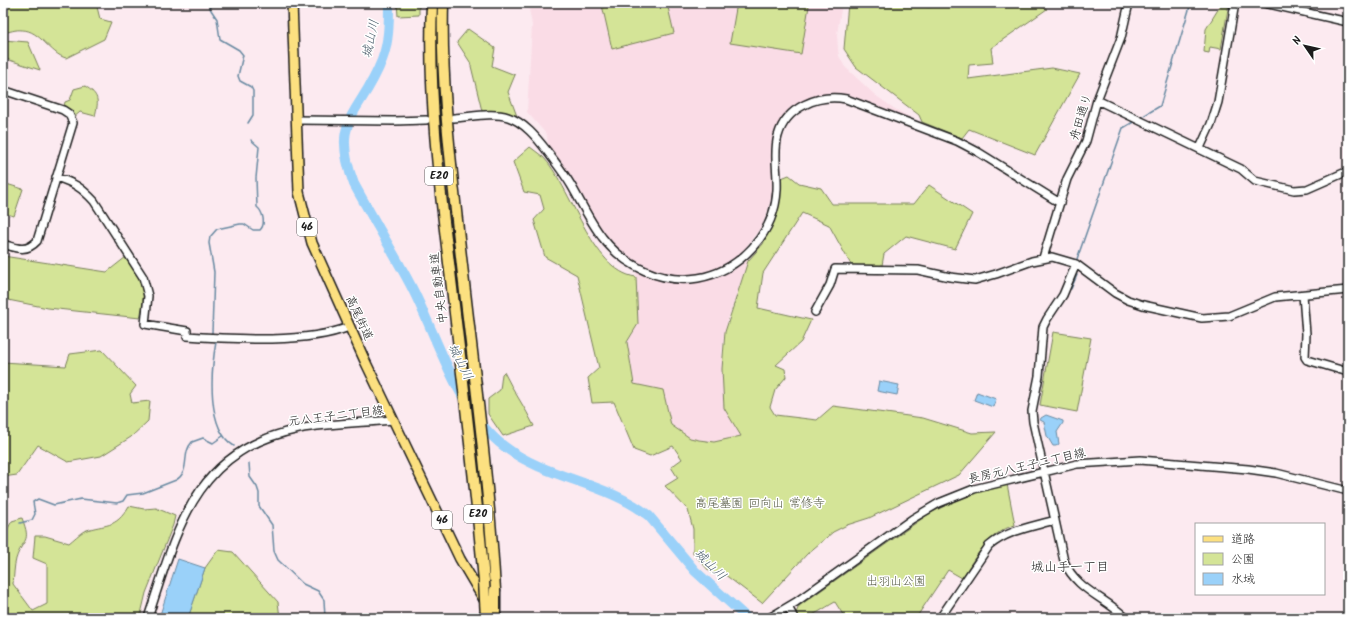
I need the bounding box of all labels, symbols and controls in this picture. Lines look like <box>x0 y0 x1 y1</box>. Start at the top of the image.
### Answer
water label: 城山川 <box>357 18 385 60</box>
north arrow <box>1285 26 1325 66</box>
text: N <box>1288 33 1307 49</box>
street label: 舟田通り <box>1065 91 1097 143</box>
road number: E20 <box>425 167 453 185</box>
road number: 46 <box>297 218 317 236</box>
street label: 中央自動車道 <box>425 251 453 325</box>
street label: 高尾街道 <box>340 292 378 344</box>
water label: 城山川 <box>442 340 478 384</box>
street label: 元八王子二丁目線 <box>287 401 385 431</box>
street label: 長房元八王子二丁目線 <box>966 443 1088 489</box>
park label: 高尾墓園 回向山 常修寺 <box>695 494 825 513</box>
road number: E20 <box>464 505 492 523</box>
road number: 46 <box>432 511 452 529</box>
legend <box>1195 523 1325 595</box>
text: 道路 <box>1231 530 1255 549</box>
water label: 城山川 <box>689 544 731 586</box>
text: 公園 <box>1231 550 1255 569</box>
district label: 城山手一丁目 <box>1031 557 1109 578</box>
text: 水域 <box>1231 570 1255 589</box>
park label: 出羽山公園 <box>866 572 926 591</box>

